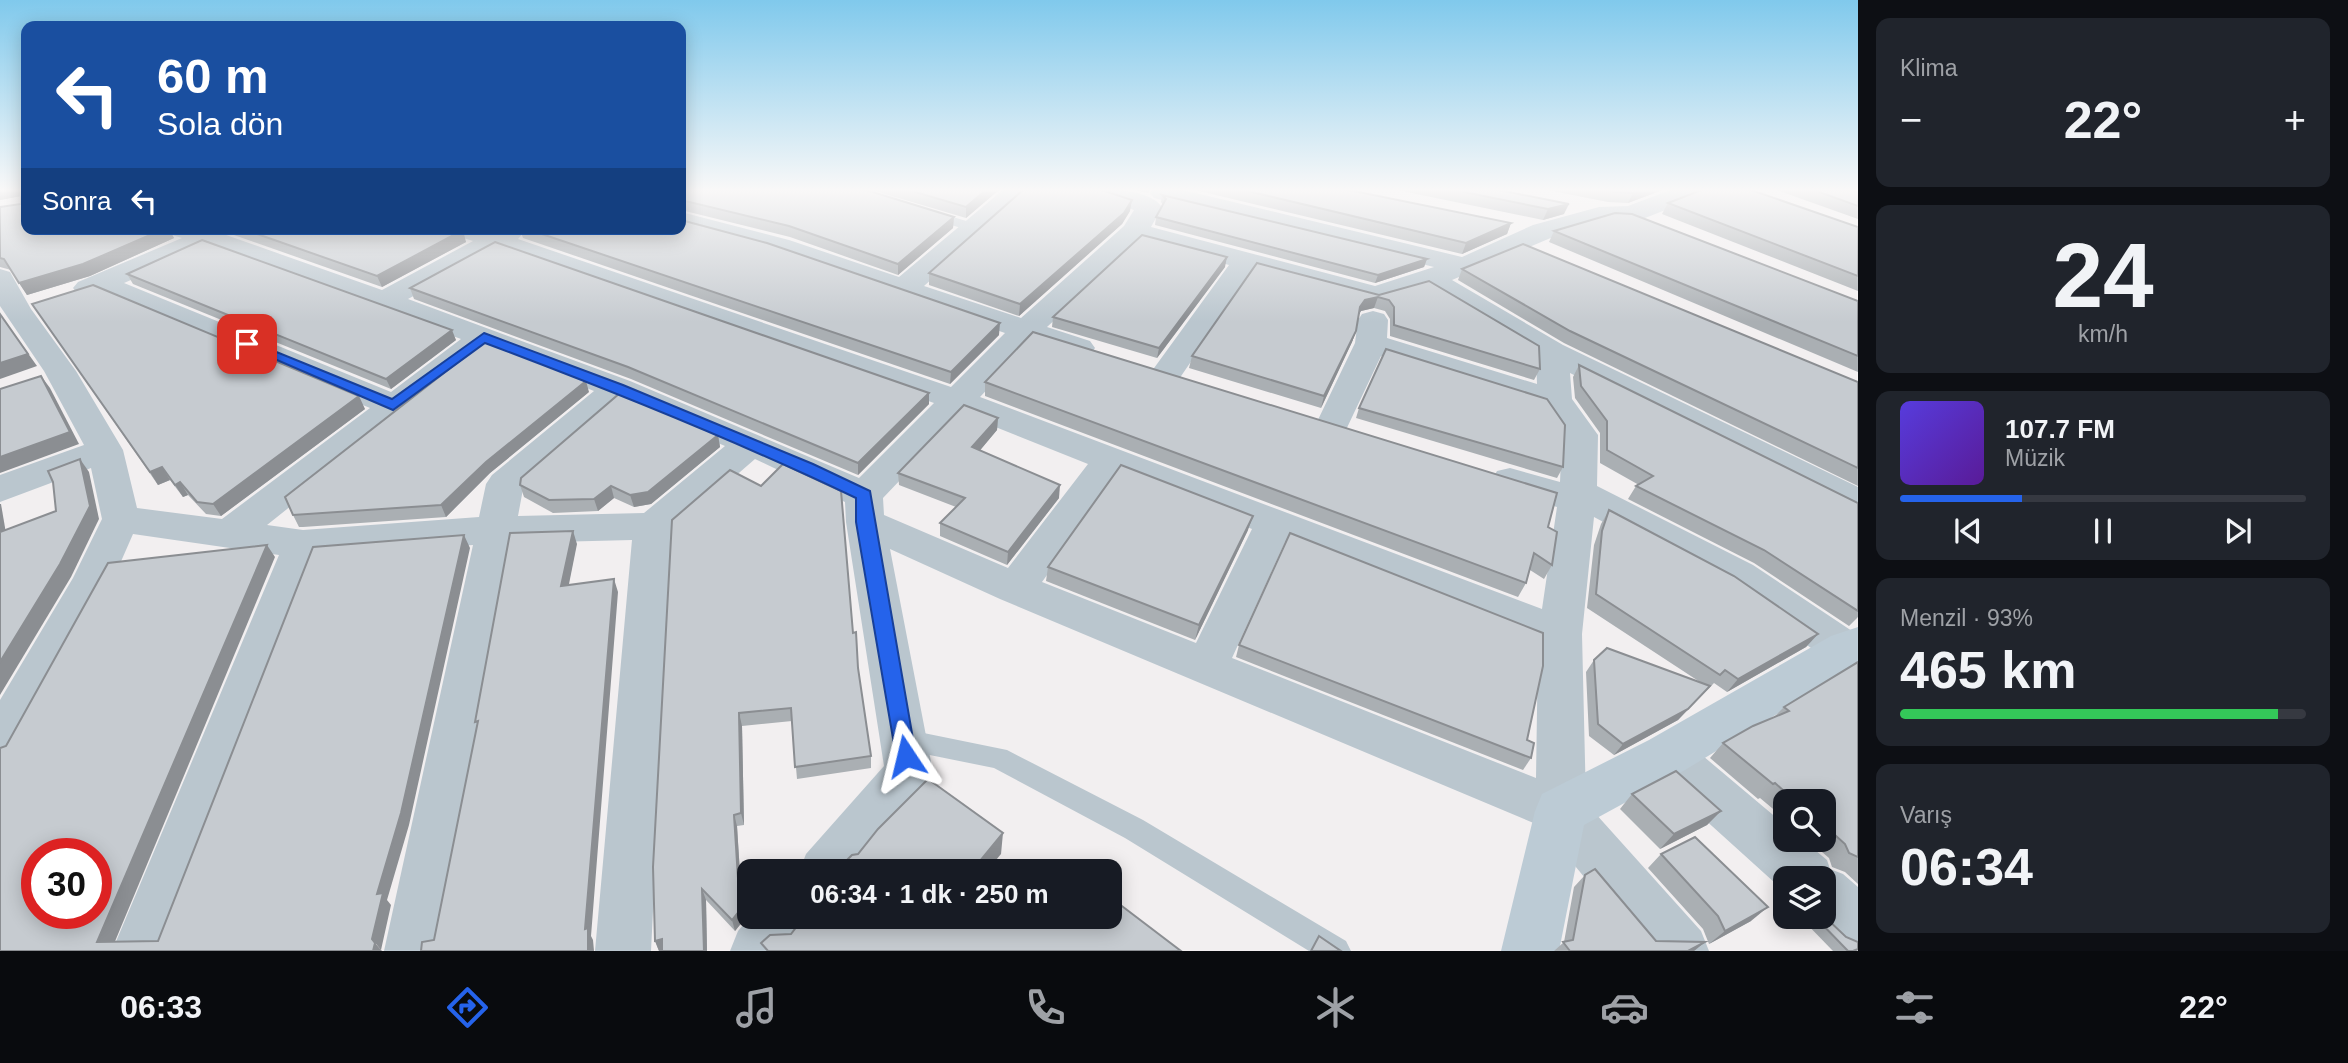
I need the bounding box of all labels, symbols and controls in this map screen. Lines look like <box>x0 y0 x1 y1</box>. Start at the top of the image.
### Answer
icon: left <box>42 49 133 140</box>
text: 60 m <box>157 49 269 103</box>
text: Klima <box>1900 55 1958 81</box>
text: 22° <box>2064 91 2142 149</box>
text: − <box>1900 99 1922 141</box>
text: + <box>2284 99 2306 141</box>
text: Sola dön <box>157 106 283 142</box>
icon: left <box>125 182 163 220</box>
text: Sonra <box>42 186 111 216</box>
text: 24 <box>2052 225 2154 326</box>
pin <box>217 314 277 374</box>
text: km/h <box>2078 321 2128 347</box>
icon: arrive <box>228 325 266 363</box>
text: 107.7 FM <box>2005 414 2115 444</box>
text: Müzik <box>2005 445 2065 471</box>
icon: previous <box>1949 512 1987 550</box>
icon: pause <box>2084 512 2122 550</box>
icon: next <box>2219 512 2257 550</box>
text: Menzil · 93% <box>1900 605 2033 631</box>
text: 465 km <box>1900 641 2076 699</box>
position arrow <box>869 719 943 793</box>
map controls <box>1773 789 1836 929</box>
button: search <box>1773 789 1836 852</box>
text: Varış <box>1900 802 1952 828</box>
speed limit sign: 30 <box>21 838 112 929</box>
text: 06:34 <box>1900 838 2033 896</box>
button: layers <box>1773 866 1836 929</box>
text: 06:34 · 1 dk · 250 m <box>810 879 1049 909</box>
icon: directions <box>443 983 492 1032</box>
icon: music <box>732 983 781 1032</box>
icon: phone <box>1021 983 1070 1032</box>
icon: climate <box>1311 983 1360 1032</box>
icon: car <box>1600 983 1649 1032</box>
icon: filters <box>1890 983 1939 1032</box>
text: 06:33 <box>120 989 202 1025</box>
text: 22° <box>2179 989 2228 1025</box>

